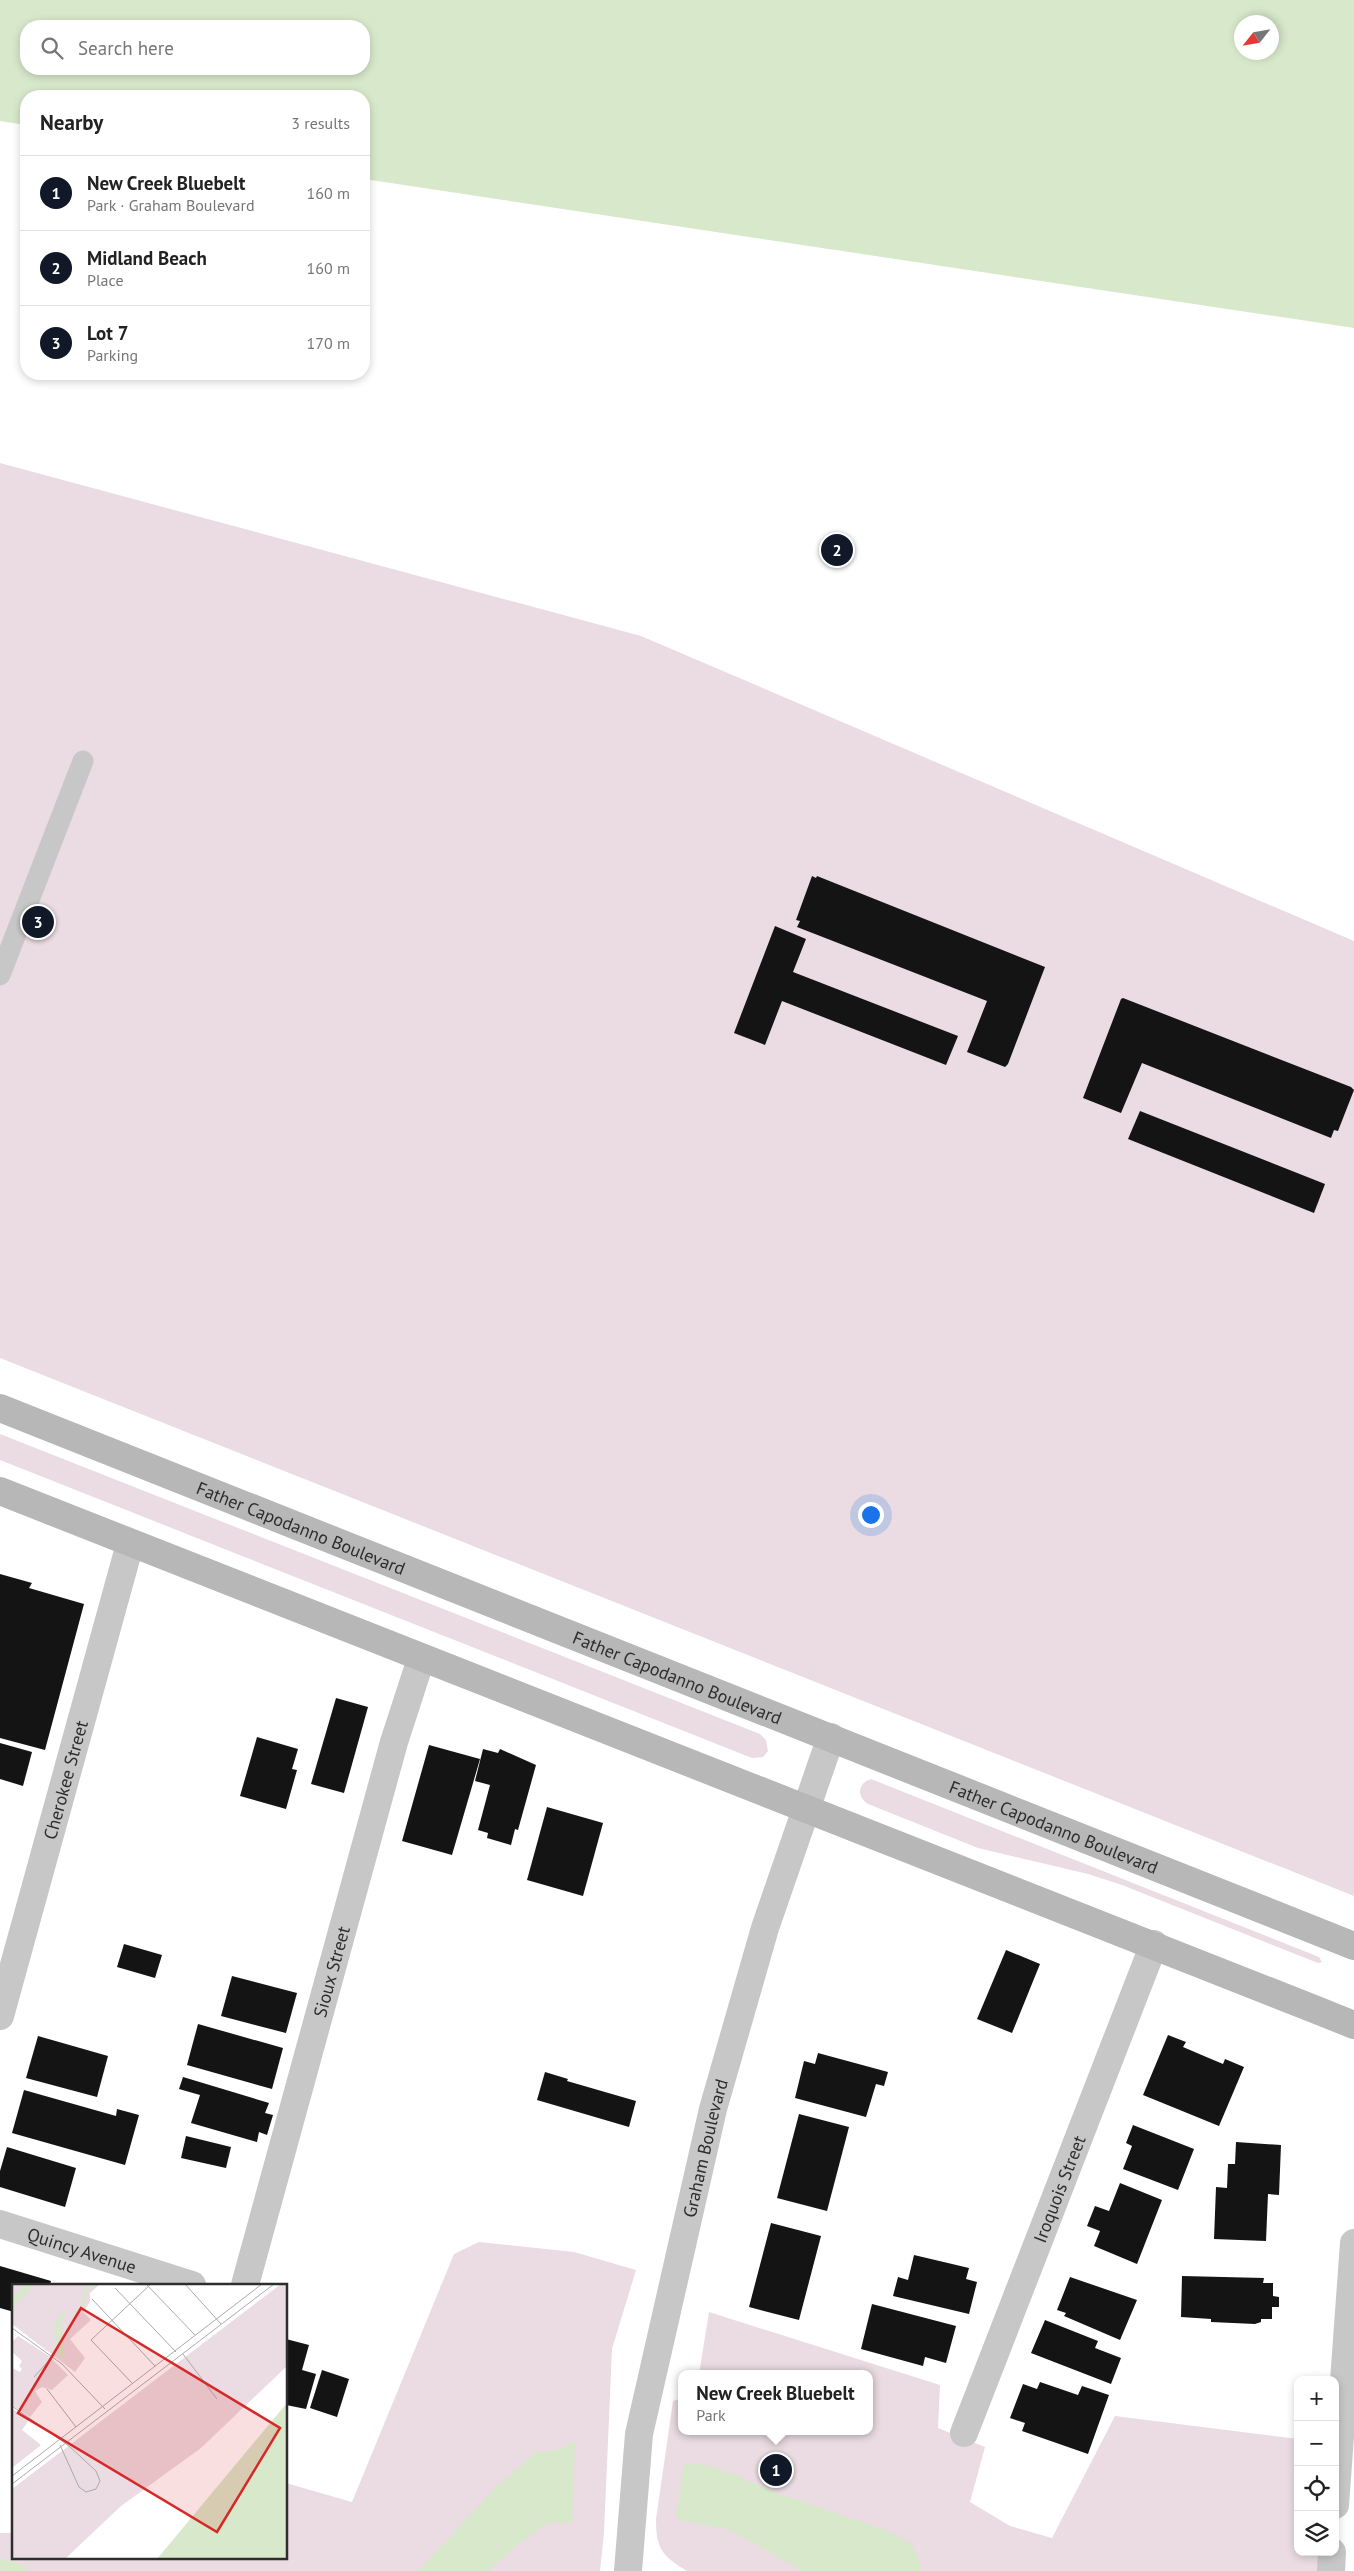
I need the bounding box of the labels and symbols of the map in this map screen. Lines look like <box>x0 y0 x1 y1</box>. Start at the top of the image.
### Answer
north arrow <box>1234 15 1279 60</box>
pin: 2 <box>821 531 853 569</box>
pin: 3 <box>22 903 54 941</box>
street label: Father Capodanno Boulevard <box>193 1476 409 1579</box>
your location <box>858 1502 884 1528</box>
street label: Father Capodanno Boulevard <box>570 1625 785 1729</box>
street label: Cherokee Street <box>38 1718 92 1842</box>
street label: Father Capodanno Boulevard <box>946 1775 1162 1879</box>
street label: Sioux Street <box>308 1924 354 2020</box>
street label: Graham Boulevard <box>677 2076 733 2219</box>
street label: Iroquois Street <box>1028 2132 1090 2246</box>
street label: Quincy Avenue <box>25 2222 139 2278</box>
inset map <box>12 2284 288 2558</box>
pin: 1 <box>760 2451 792 2489</box>

